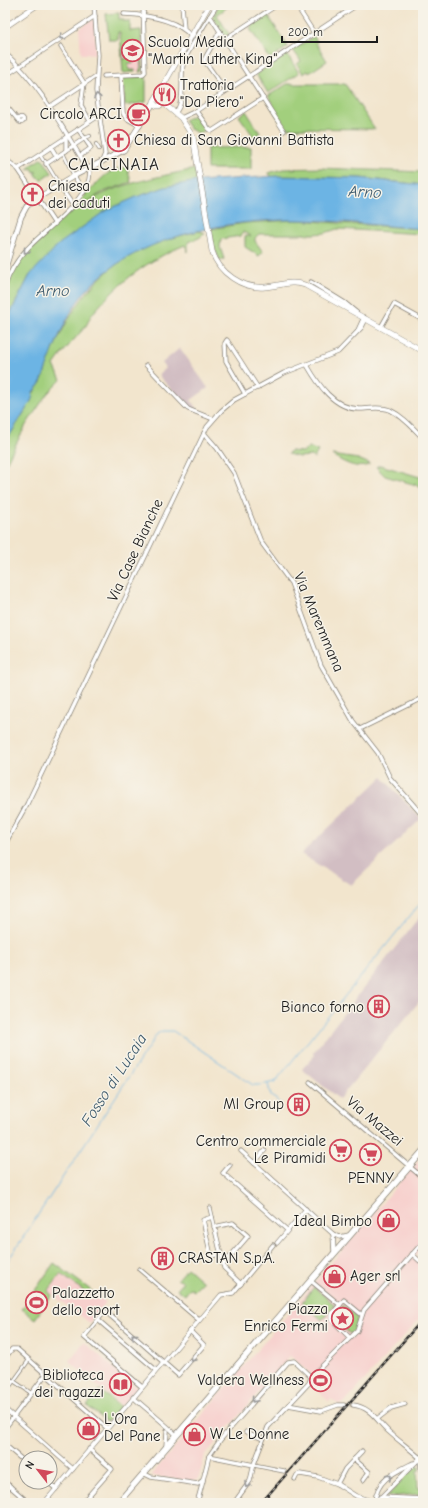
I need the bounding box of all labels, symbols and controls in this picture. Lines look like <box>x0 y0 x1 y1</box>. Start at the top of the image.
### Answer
scale bar <box>282 18 377 44</box>
text: 200 m <box>288 25 323 39</box>
one-way arrow <box>59 32 66 39</box>
place label: Scuola Media "Martin Luther King" <box>148 33 277 68</box>
school or university icon: Scuola Media "Martin Luther King" <box>119 38 145 64</box>
place label: Trattoria "Da Piero" <box>180 76 243 111</box>
restaurant icon: Trattoria "Da Piero" <box>151 81 177 107</box>
one-way arrow <box>93 93 102 99</box>
cafe icon: Circolo ARCI <box>125 101 151 127</box>
place label: Circolo ARCI <box>40 105 122 123</box>
church icon: Chiesa di San Giovanni Battista <box>105 127 131 153</box>
place label: Chiesa di San Giovanni Battista <box>134 131 334 149</box>
district label: CALCINAIA <box>68 155 160 174</box>
place label: Chiesa dei caduti <box>48 177 110 212</box>
church icon: Chiesa dei caduti <box>19 182 45 208</box>
water label: Arno <box>347 182 382 202</box>
one-way arrow <box>24 246 31 253</box>
water label: Arno <box>35 282 70 300</box>
street label: Via Case Bianche <box>103 495 167 604</box>
street label: Via Maremmana <box>290 570 348 674</box>
building icon: Bianco forno <box>366 994 392 1020</box>
place label: Bianco forno <box>281 998 364 1016</box>
water label: Fosso di Lucaia <box>78 1031 150 1129</box>
building icon: Ml Group <box>286 1091 312 1117</box>
street label: Via Mazzei <box>343 1092 407 1150</box>
place label: Ml Group <box>223 1095 284 1113</box>
place label: Centro commerciale Le Piramidi <box>196 1132 326 1167</box>
supermarket icon: Centro commerciale Le Piramidi <box>328 1137 354 1163</box>
supermarket icon: PENNY <box>358 1142 384 1168</box>
place label: PENNY <box>348 1169 394 1187</box>
shop icon: Ideal Bimbo <box>375 1208 401 1234</box>
place label: Ideal Bimbo <box>294 1212 372 1230</box>
building icon: CRASTAN S.p.A. <box>149 1245 175 1271</box>
place label: CRASTAN S.p.A. <box>178 1249 275 1267</box>
shop icon: Ager srl <box>322 1263 348 1289</box>
place label: Ager srl <box>350 1267 401 1285</box>
place label: Palazzetto dello sport <box>52 1284 120 1319</box>
sports icon: Palazzetto dello sport <box>23 1289 49 1315</box>
place label: Piazza Enrico Fermi <box>244 1300 328 1335</box>
place icon: Piazza Enrico Fermi <box>330 1305 356 1331</box>
one-way arrow <box>131 1334 139 1341</box>
one-way arrow <box>190 1354 197 1362</box>
place label: Biblioteca dei ragazzi <box>35 1366 104 1401</box>
sports icon: Valdera Wellness <box>307 1367 333 1393</box>
library icon: Biblioteca dei ragazzi <box>107 1371 133 1397</box>
place label: Valdera Wellness <box>198 1371 304 1389</box>
one-way arrow <box>252 1395 259 1403</box>
place label: L'Ora Del Pane <box>104 1410 161 1445</box>
shop icon: L'Ora Del Pane <box>76 1415 102 1441</box>
shop icon: W Le Donne <box>182 1421 208 1447</box>
place label: W Le Donne <box>210 1425 290 1443</box>
north arrow <box>18 1450 58 1490</box>
text: N <box>22 1459 37 1472</box>
one-way arrow <box>385 1475 392 1482</box>
one-way arrow <box>245 1481 252 1488</box>

